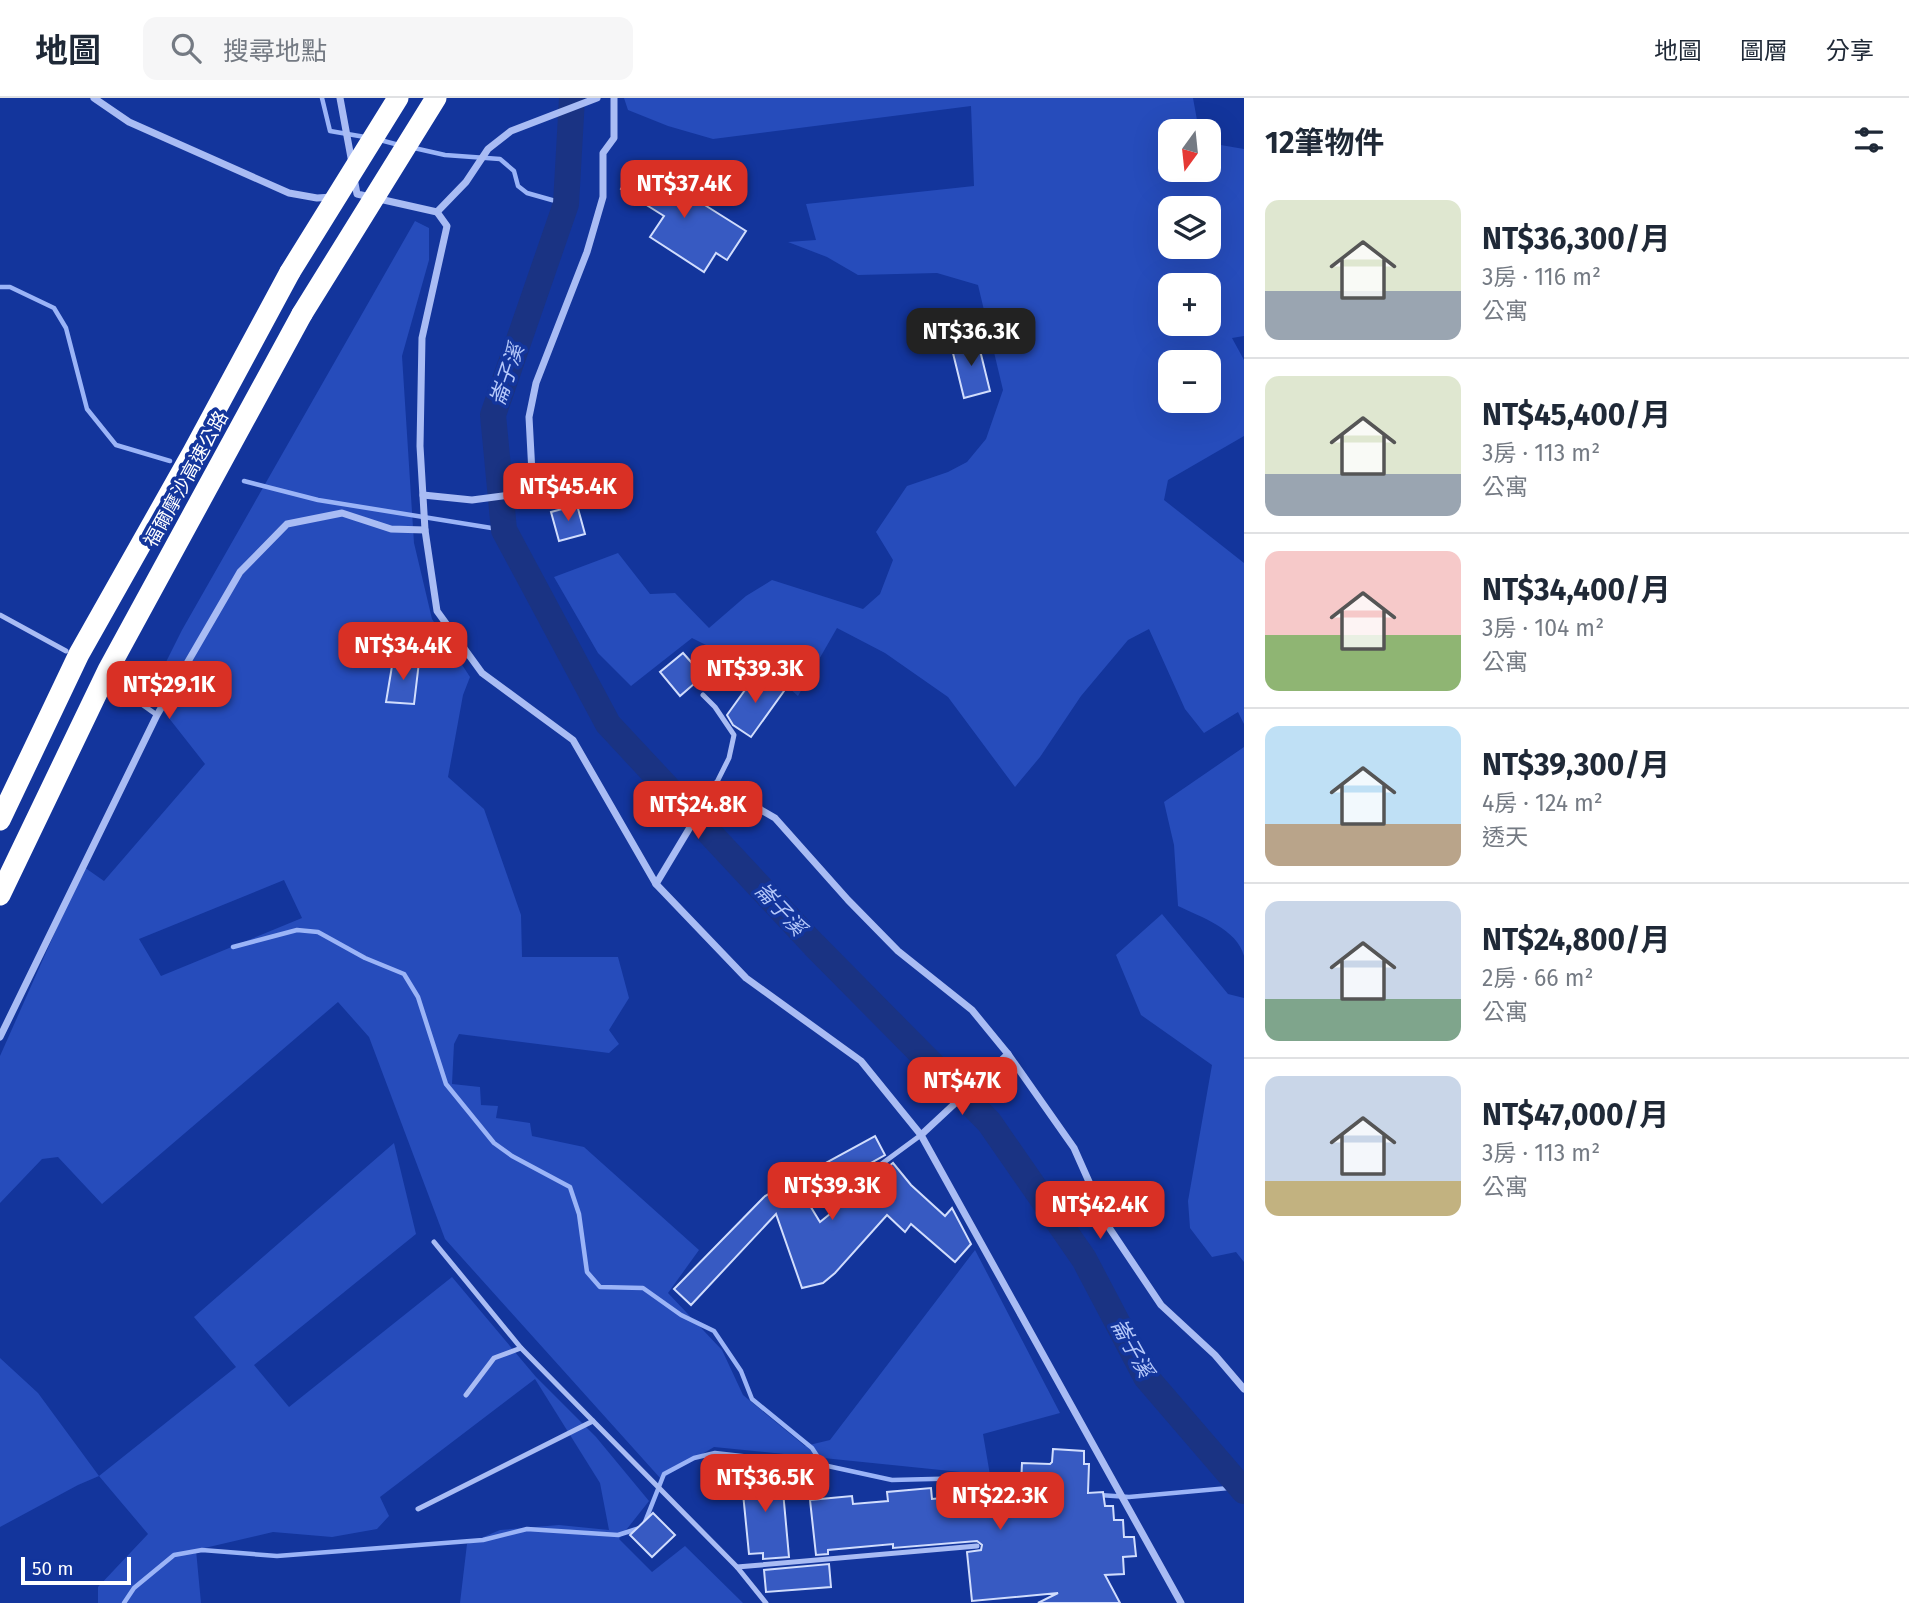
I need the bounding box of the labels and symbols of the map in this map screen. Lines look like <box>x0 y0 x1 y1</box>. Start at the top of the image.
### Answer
north arrow <box>1158 119 1222 182</box>
pin: NT$37.4K <box>612 160 756 220</box>
pin: NT$36.3K <box>899 308 1043 368</box>
water label: 崙子溪 <box>484 338 531 409</box>
street label: 福爾摩沙高速公路 <box>139 407 233 551</box>
pin: NT$45.4K <box>496 464 640 523</box>
pin: NT$34.4K <box>331 622 475 682</box>
pin: NT$39.3K <box>683 646 827 705</box>
pin: NT$29.1K <box>97 662 241 721</box>
pin: NT$24.8K <box>626 782 770 841</box>
water label: 崙子溪 <box>749 877 813 943</box>
pin: NT$47K <box>905 1058 1019 1117</box>
pin: NT$39.3K <box>760 1162 904 1222</box>
pin: NT$42.4K <box>1028 1182 1172 1241</box>
water label: 崙子溪 <box>1105 1314 1160 1384</box>
pin: NT$36.5K <box>693 1454 837 1514</box>
pin: NT$22.3K <box>928 1472 1072 1532</box>
scale bar <box>21 1554 131 1586</box>

